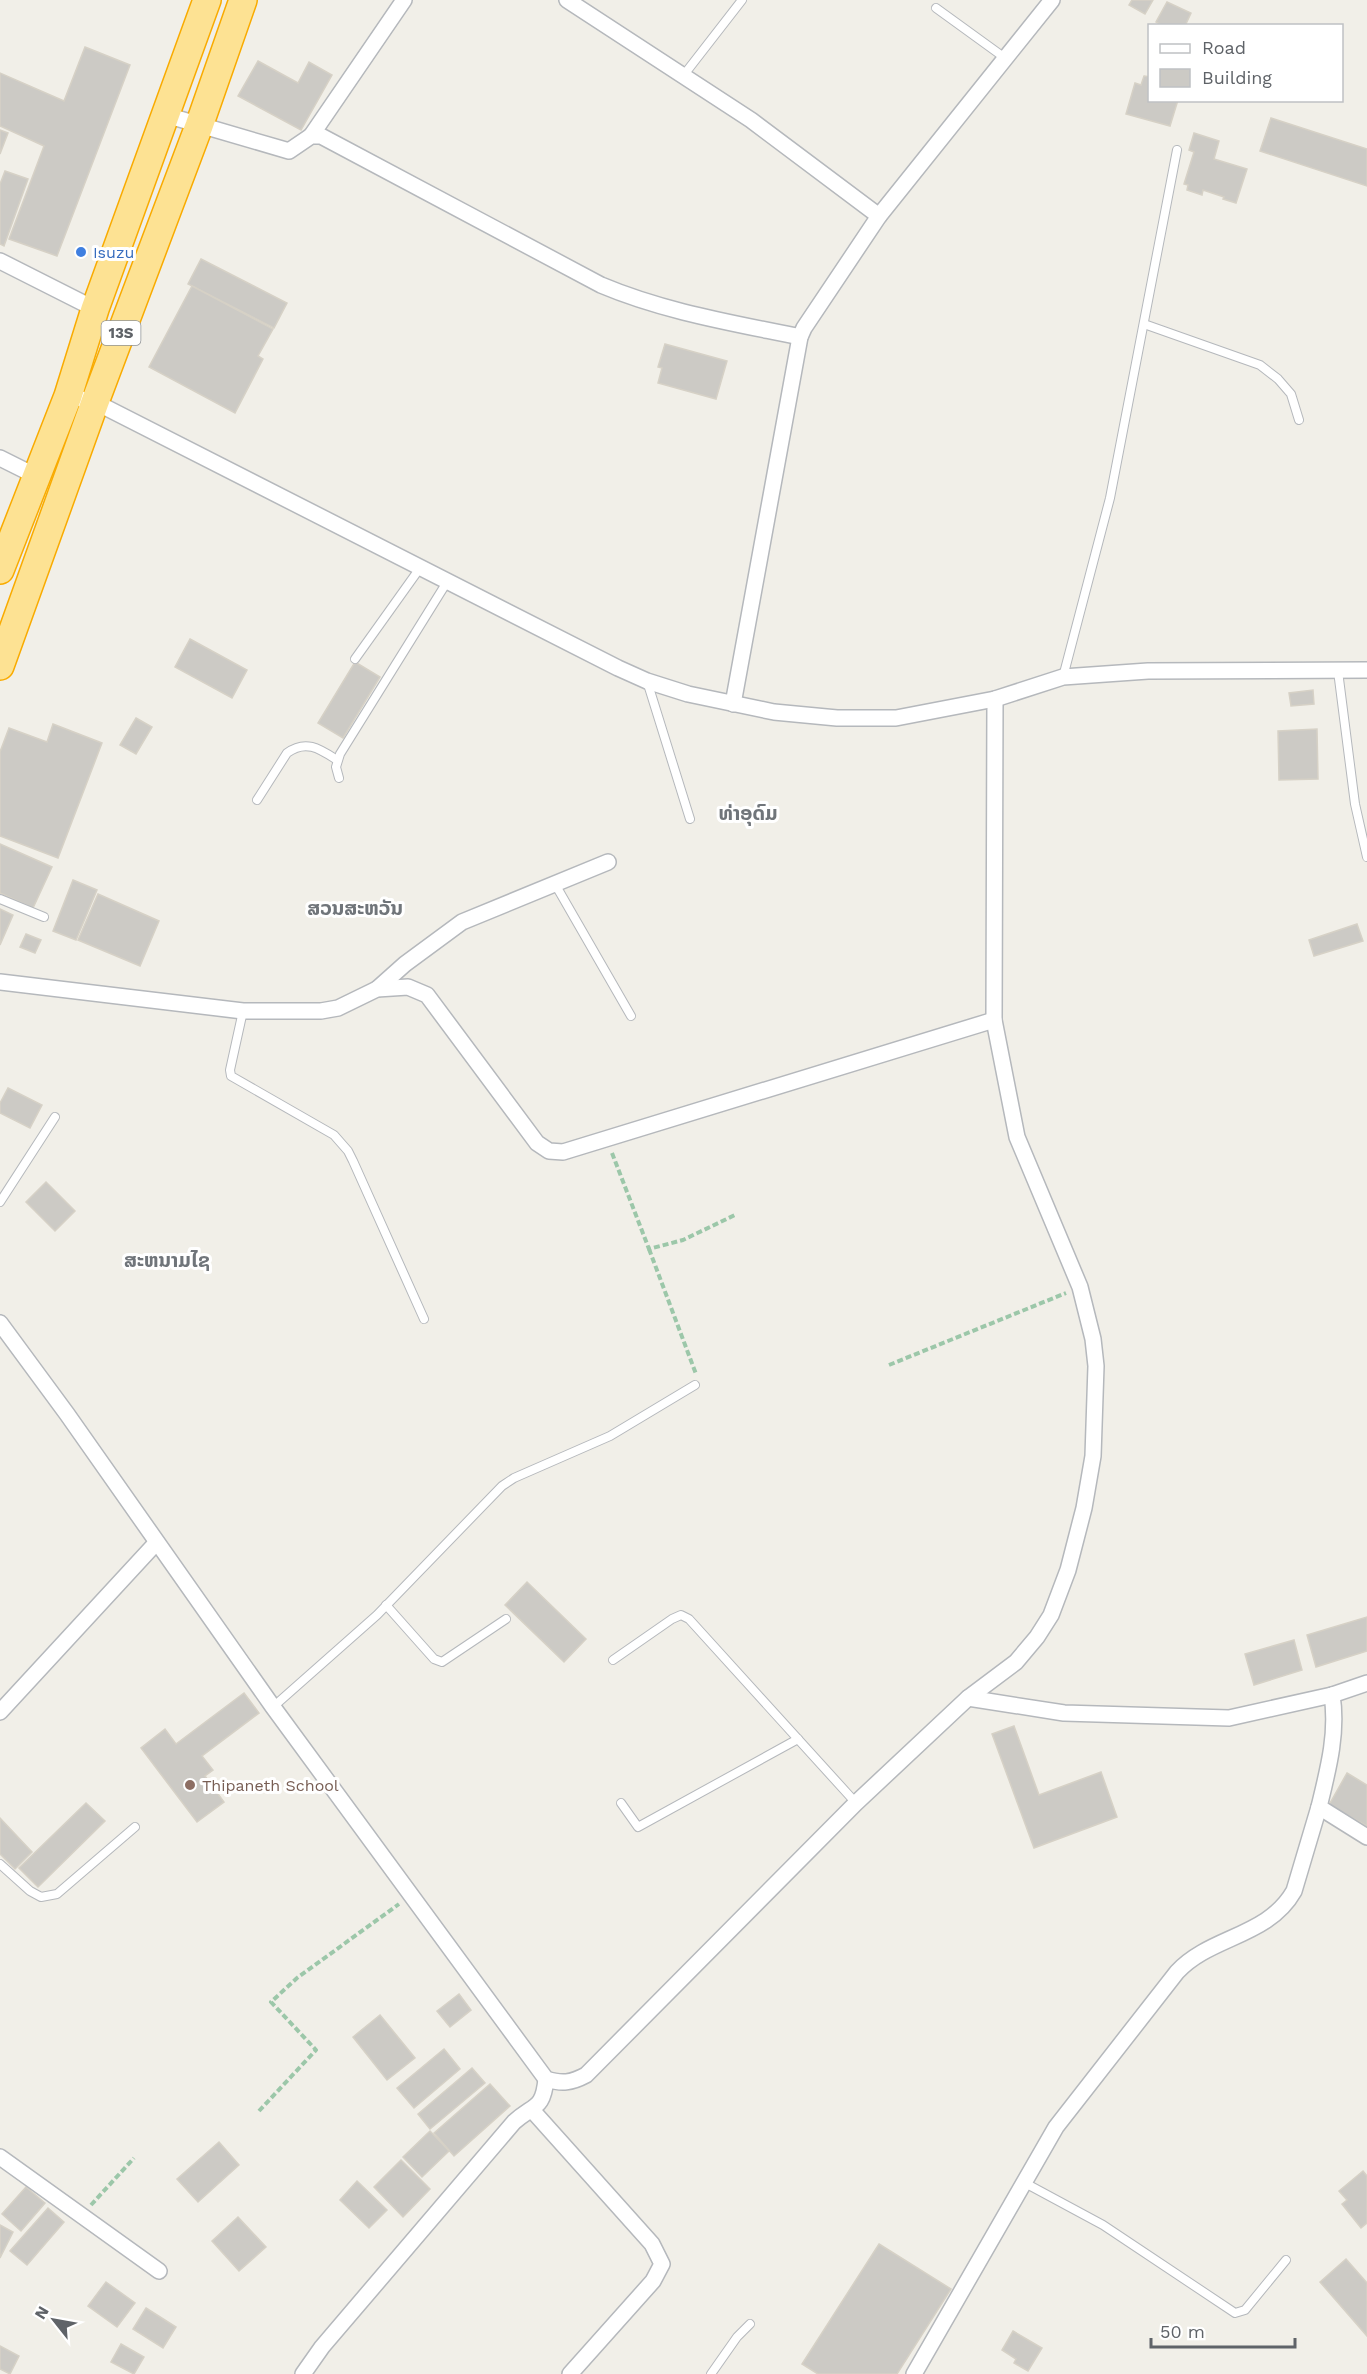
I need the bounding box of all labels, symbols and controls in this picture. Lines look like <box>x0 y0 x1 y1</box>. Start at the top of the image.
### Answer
legend <box>1148 24 1343 102</box>
text: Road <box>1202 37 1246 58</box>
text: Building <box>1202 67 1272 88</box>
place label: Isuzu <box>93 243 134 262</box>
marker: Isuzu <box>74 245 88 259</box>
road number: 13S <box>102 321 140 345</box>
district label: ທ່າອຸດົມ <box>719 801 777 826</box>
district label: ສວນສະຫວັນ <box>307 896 403 920</box>
district label: ສະຫນາມໄຊ <box>124 1248 210 1272</box>
place label: Thipaneth School <box>202 1776 339 1795</box>
marker: Thipaneth School <box>183 1778 197 1792</box>
north arrow <box>24 2290 84 2350</box>
text: N <box>30 2303 53 2323</box>
scale bar <box>1151 2311 1295 2349</box>
text: 50 m <box>1160 2321 1205 2342</box>

